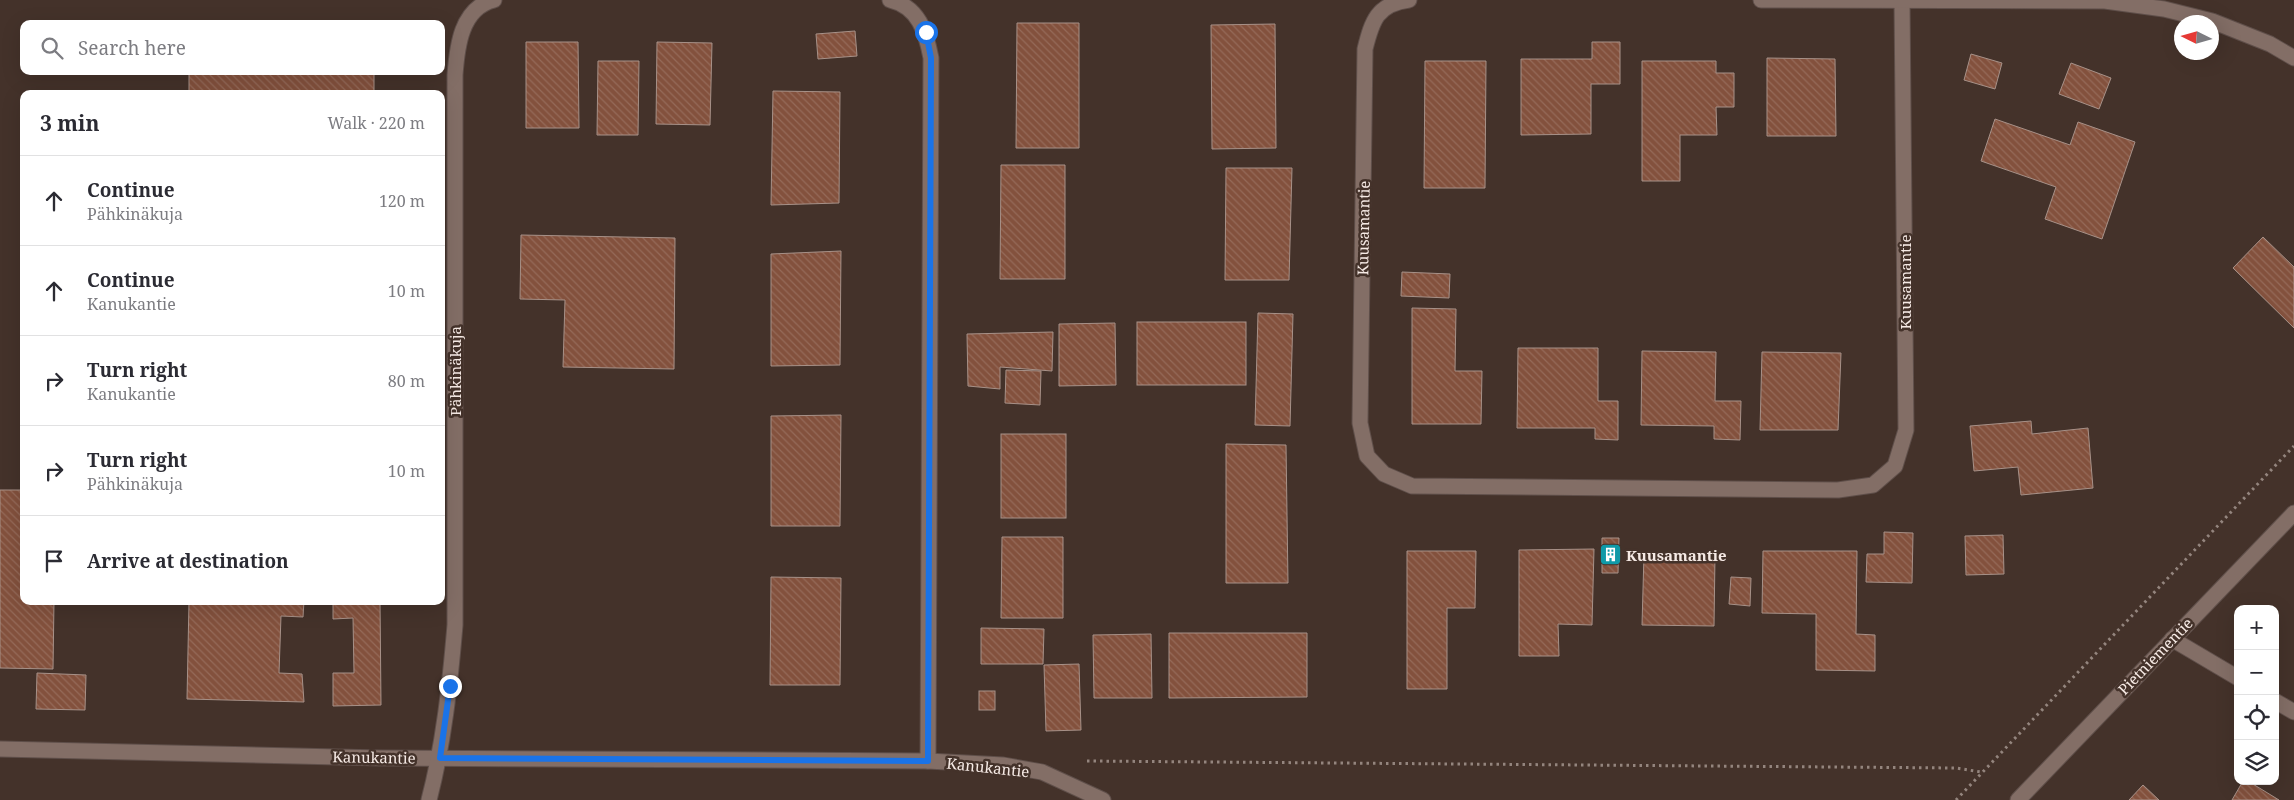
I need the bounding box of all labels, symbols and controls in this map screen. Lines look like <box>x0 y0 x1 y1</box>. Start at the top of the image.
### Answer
north arrow <box>2174 15 2219 60</box>
search box <box>20 20 445 75</box>
route start <box>915 21 938 44</box>
icon: search <box>38 34 66 62</box>
text: Search here <box>78 35 186 61</box>
text: 3 min <box>40 109 99 137</box>
text: Walk · 220 m <box>328 112 425 134</box>
text: Continue <box>87 177 175 203</box>
street label: Kuusamantie <box>1352 180 1374 276</box>
icon: ahead <box>40 187 68 215</box>
text: 120 m <box>379 190 425 212</box>
text: Pähkinäkuja <box>87 203 183 225</box>
street label: Kuusamantie <box>1895 235 1915 329</box>
text: Continue <box>87 267 175 293</box>
icon: ahead <box>40 277 68 305</box>
text: 10 m <box>388 280 425 302</box>
text: Kanukantie <box>87 293 176 315</box>
street label: Pähkinäkuja <box>445 326 465 416</box>
text: Turn right <box>87 357 187 383</box>
icon: right <box>40 367 68 395</box>
text: 80 m <box>388 370 425 392</box>
text: Kanukantie <box>87 383 176 405</box>
text: Turn right <box>87 447 187 473</box>
icon: right <box>40 457 68 485</box>
text: 10 m <box>388 460 425 482</box>
text: Pähkinäkuja <box>87 473 183 495</box>
building icon: Kuusamantie <box>1598 543 1622 567</box>
place label: Kuusamantie <box>1626 545 1727 565</box>
icon: arrive <box>40 547 68 575</box>
text: Arrive at destination <box>87 548 289 574</box>
map controls <box>2234 605 2279 785</box>
button: + <box>2234 605 2279 650</box>
street label: Pietniementie <box>2113 613 2197 699</box>
button: − <box>2234 650 2279 695</box>
route end <box>439 675 462 698</box>
button: locate <box>2234 695 2279 740</box>
button: layers <box>2234 740 2279 785</box>
street label: Kanukantie <box>332 746 416 768</box>
street label: Kanukantie <box>946 753 1030 781</box>

